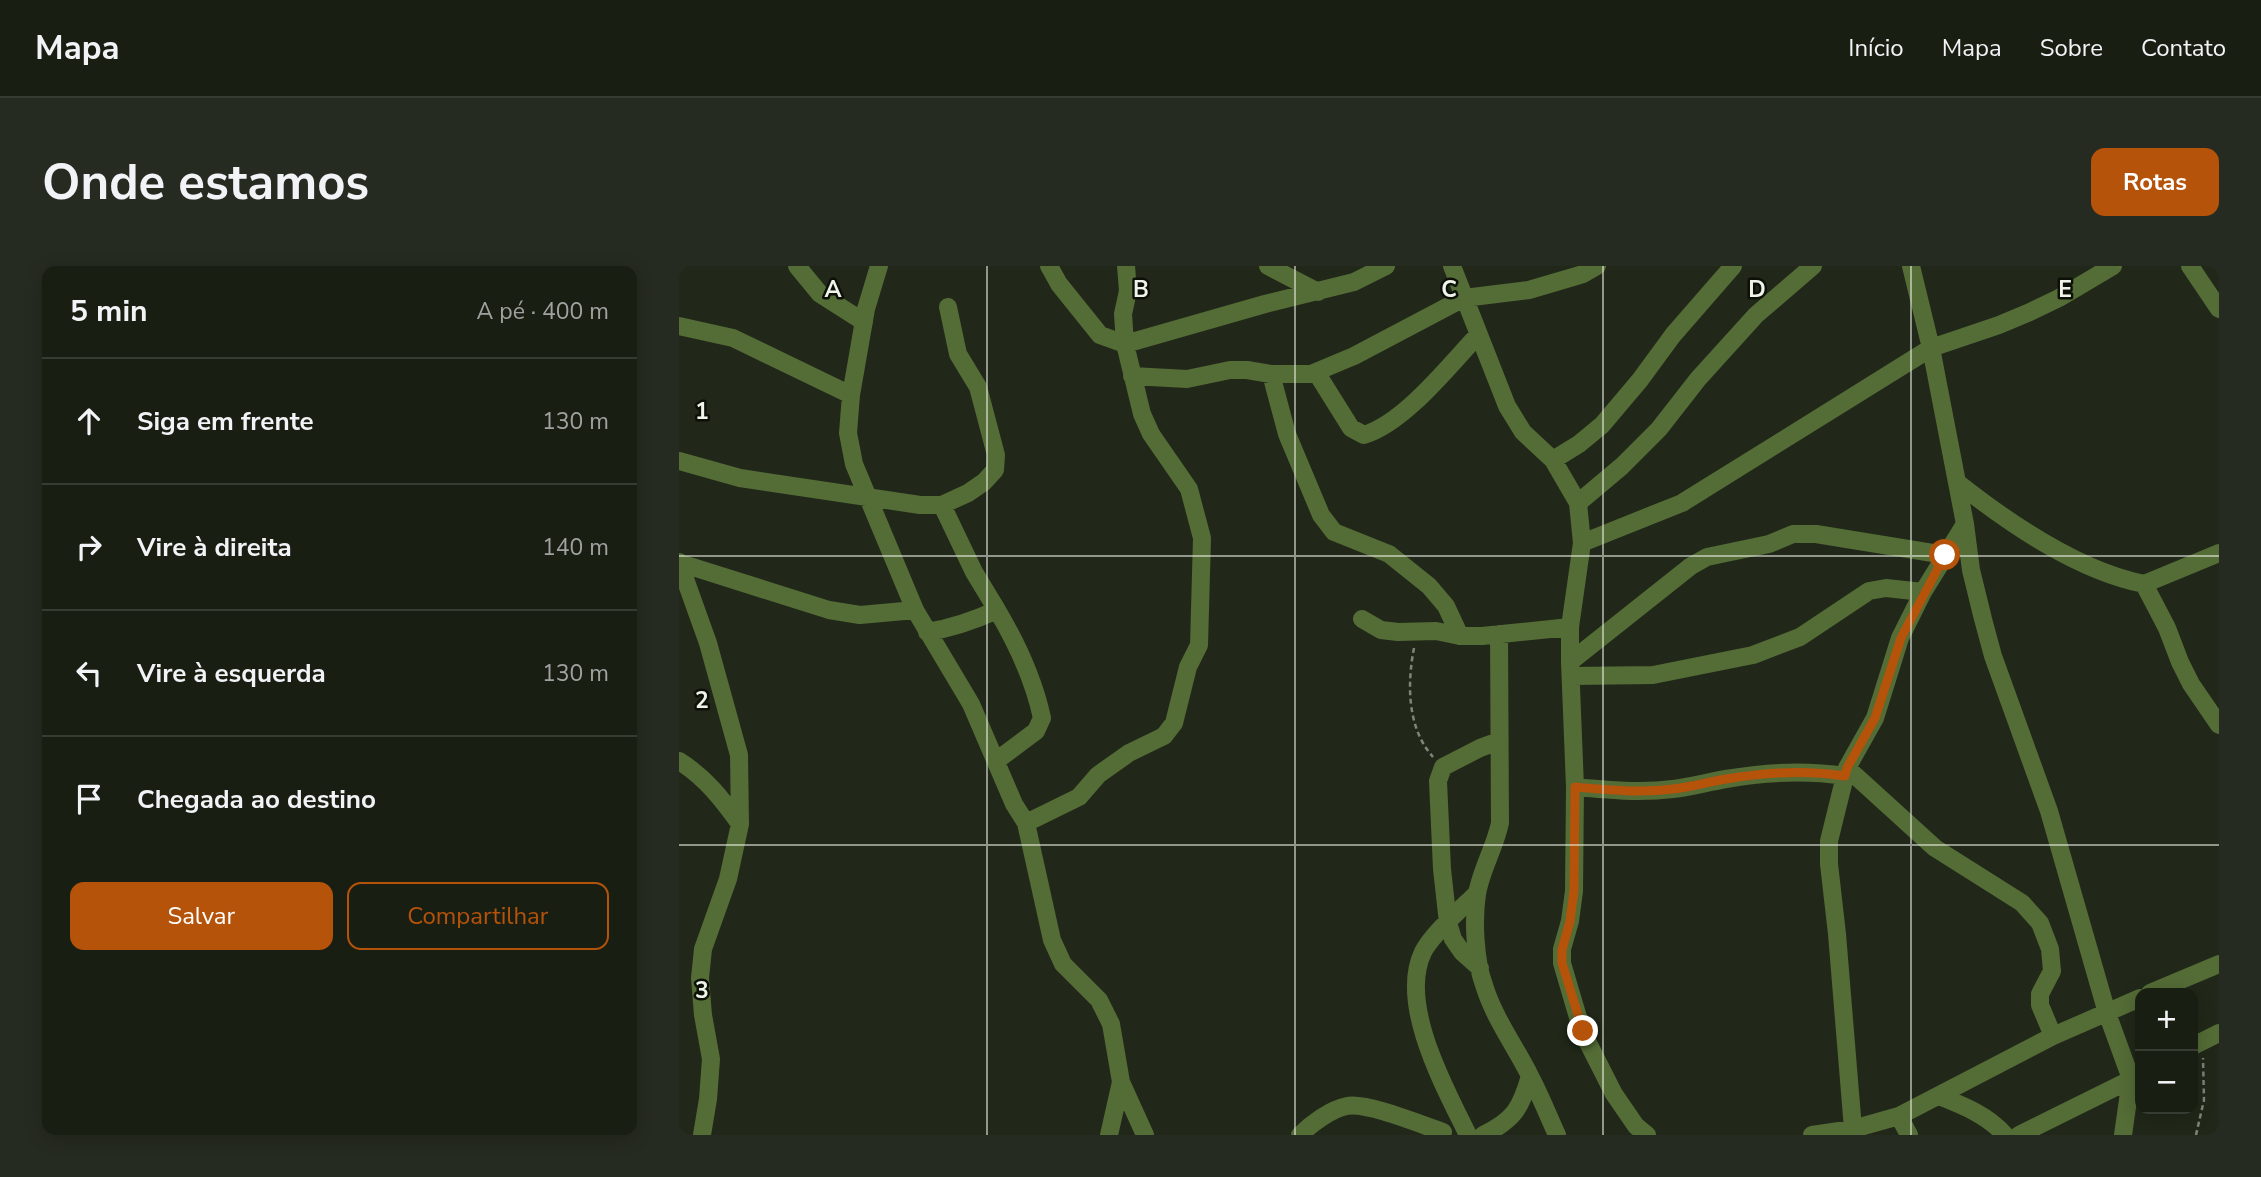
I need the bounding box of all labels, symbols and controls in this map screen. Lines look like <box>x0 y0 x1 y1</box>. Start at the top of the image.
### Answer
text: Mapa <box>35 26 120 71</box>
text: Início <box>1848 32 1904 64</box>
text: Mapa <box>1942 32 2002 64</box>
text: Sobre <box>2040 32 2103 64</box>
text: Contato <box>2141 32 2226 64</box>
button: Rotas <box>2091 148 2219 216</box>
text: Onde estamos <box>42 149 369 216</box>
text: A <box>824 274 842 305</box>
text: B <box>1133 274 1149 305</box>
text: C <box>1441 274 1457 305</box>
text: D <box>1748 274 1766 305</box>
text: E <box>2058 274 2072 305</box>
text: 5 min <box>70 291 148 332</box>
text: A pé · 400 m <box>477 296 609 327</box>
text: 1 <box>695 396 709 427</box>
icon: ahead <box>70 402 108 440</box>
text: Siga em frente <box>137 404 314 439</box>
text: 130 m <box>542 406 609 437</box>
icon: right <box>70 528 108 566</box>
text: Vire à direita <box>137 530 292 565</box>
text: 140 m <box>542 532 609 563</box>
route start <box>1929 539 1960 570</box>
icon: left <box>70 654 108 692</box>
text: Vire à esquerda <box>137 656 326 691</box>
text: 130 m <box>542 658 609 689</box>
text: 2 <box>695 685 709 716</box>
icon: arrive <box>70 780 108 818</box>
text: Chegada ao destino <box>137 782 376 817</box>
button: Salvar <box>70 882 333 950</box>
button: Compartilhar <box>347 882 609 950</box>
text: 3 <box>695 975 709 1006</box>
map controls <box>2135 988 2198 1114</box>
button: + <box>2135 988 2198 1051</box>
route end <box>1567 1015 1598 1046</box>
button: − <box>2135 1051 2198 1114</box>

